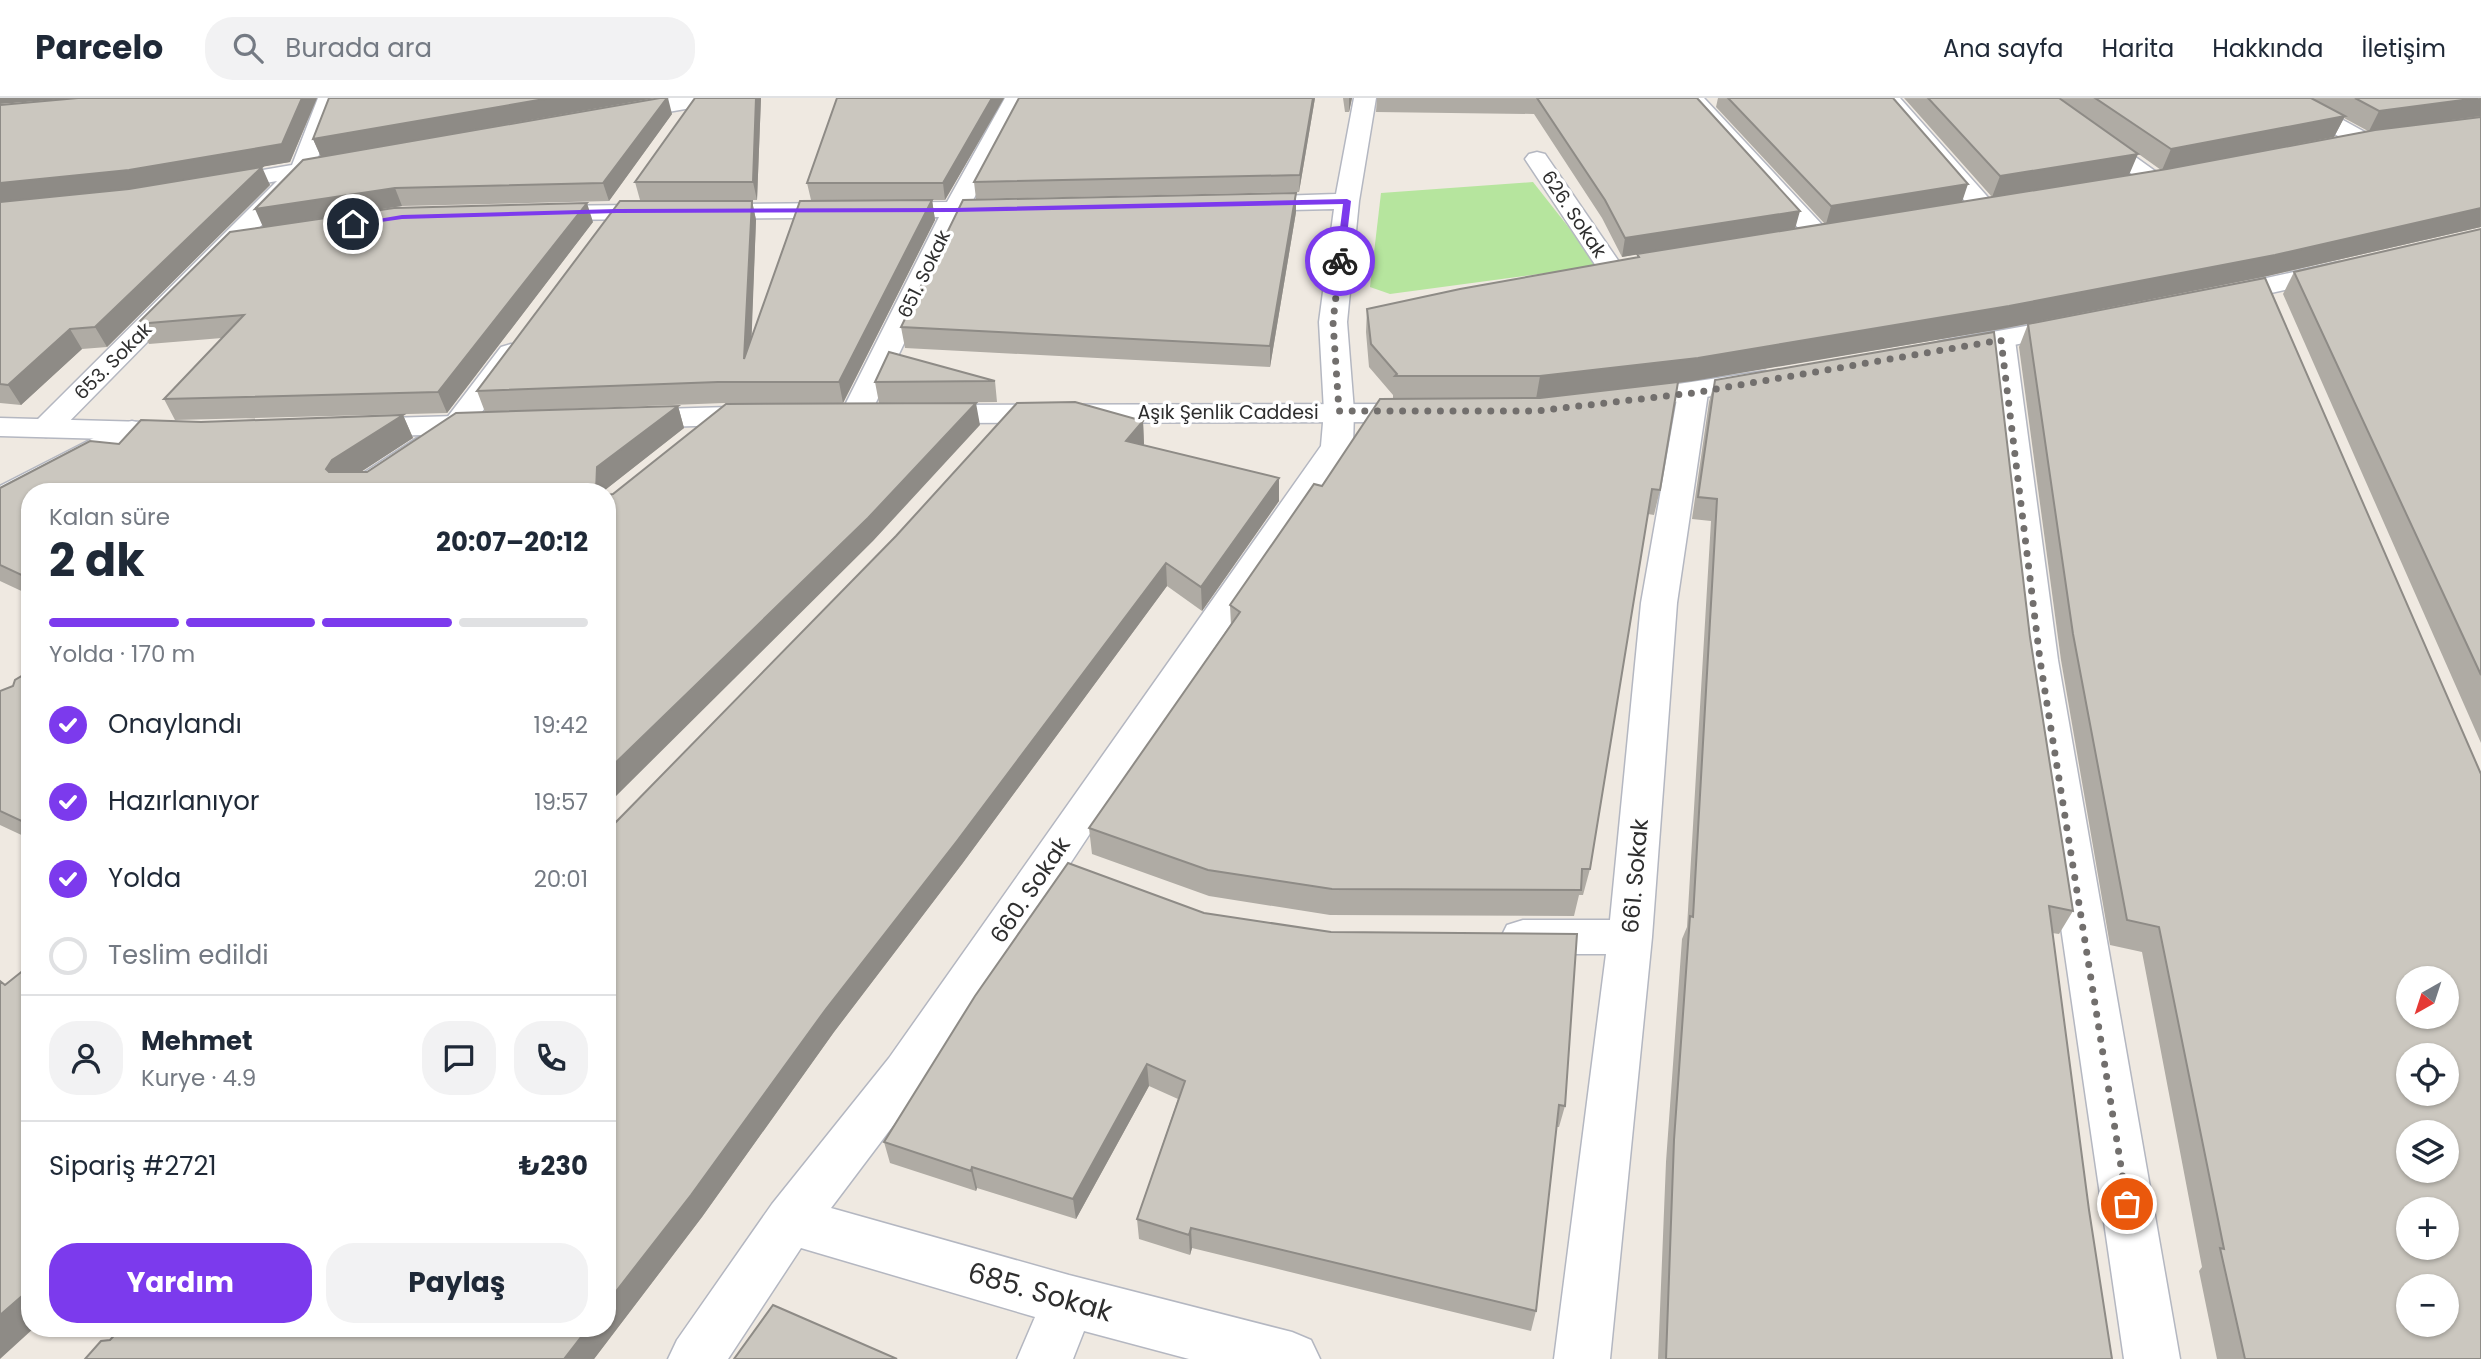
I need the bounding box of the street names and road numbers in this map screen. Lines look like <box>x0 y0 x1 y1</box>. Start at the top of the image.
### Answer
street label: 626. Sokak <box>1535 165 1613 263</box>
street label: 651. Sokak <box>891 225 957 323</box>
street label: 653. Sokak <box>68 316 158 406</box>
street label: Aşık Şenlik Caddesi <box>1137 399 1319 426</box>
street label: 661. Sokak <box>1614 817 1656 935</box>
street label: 660. Sokak <box>983 830 1077 950</box>
street label: 685. Sokak <box>963 1253 1117 1331</box>

